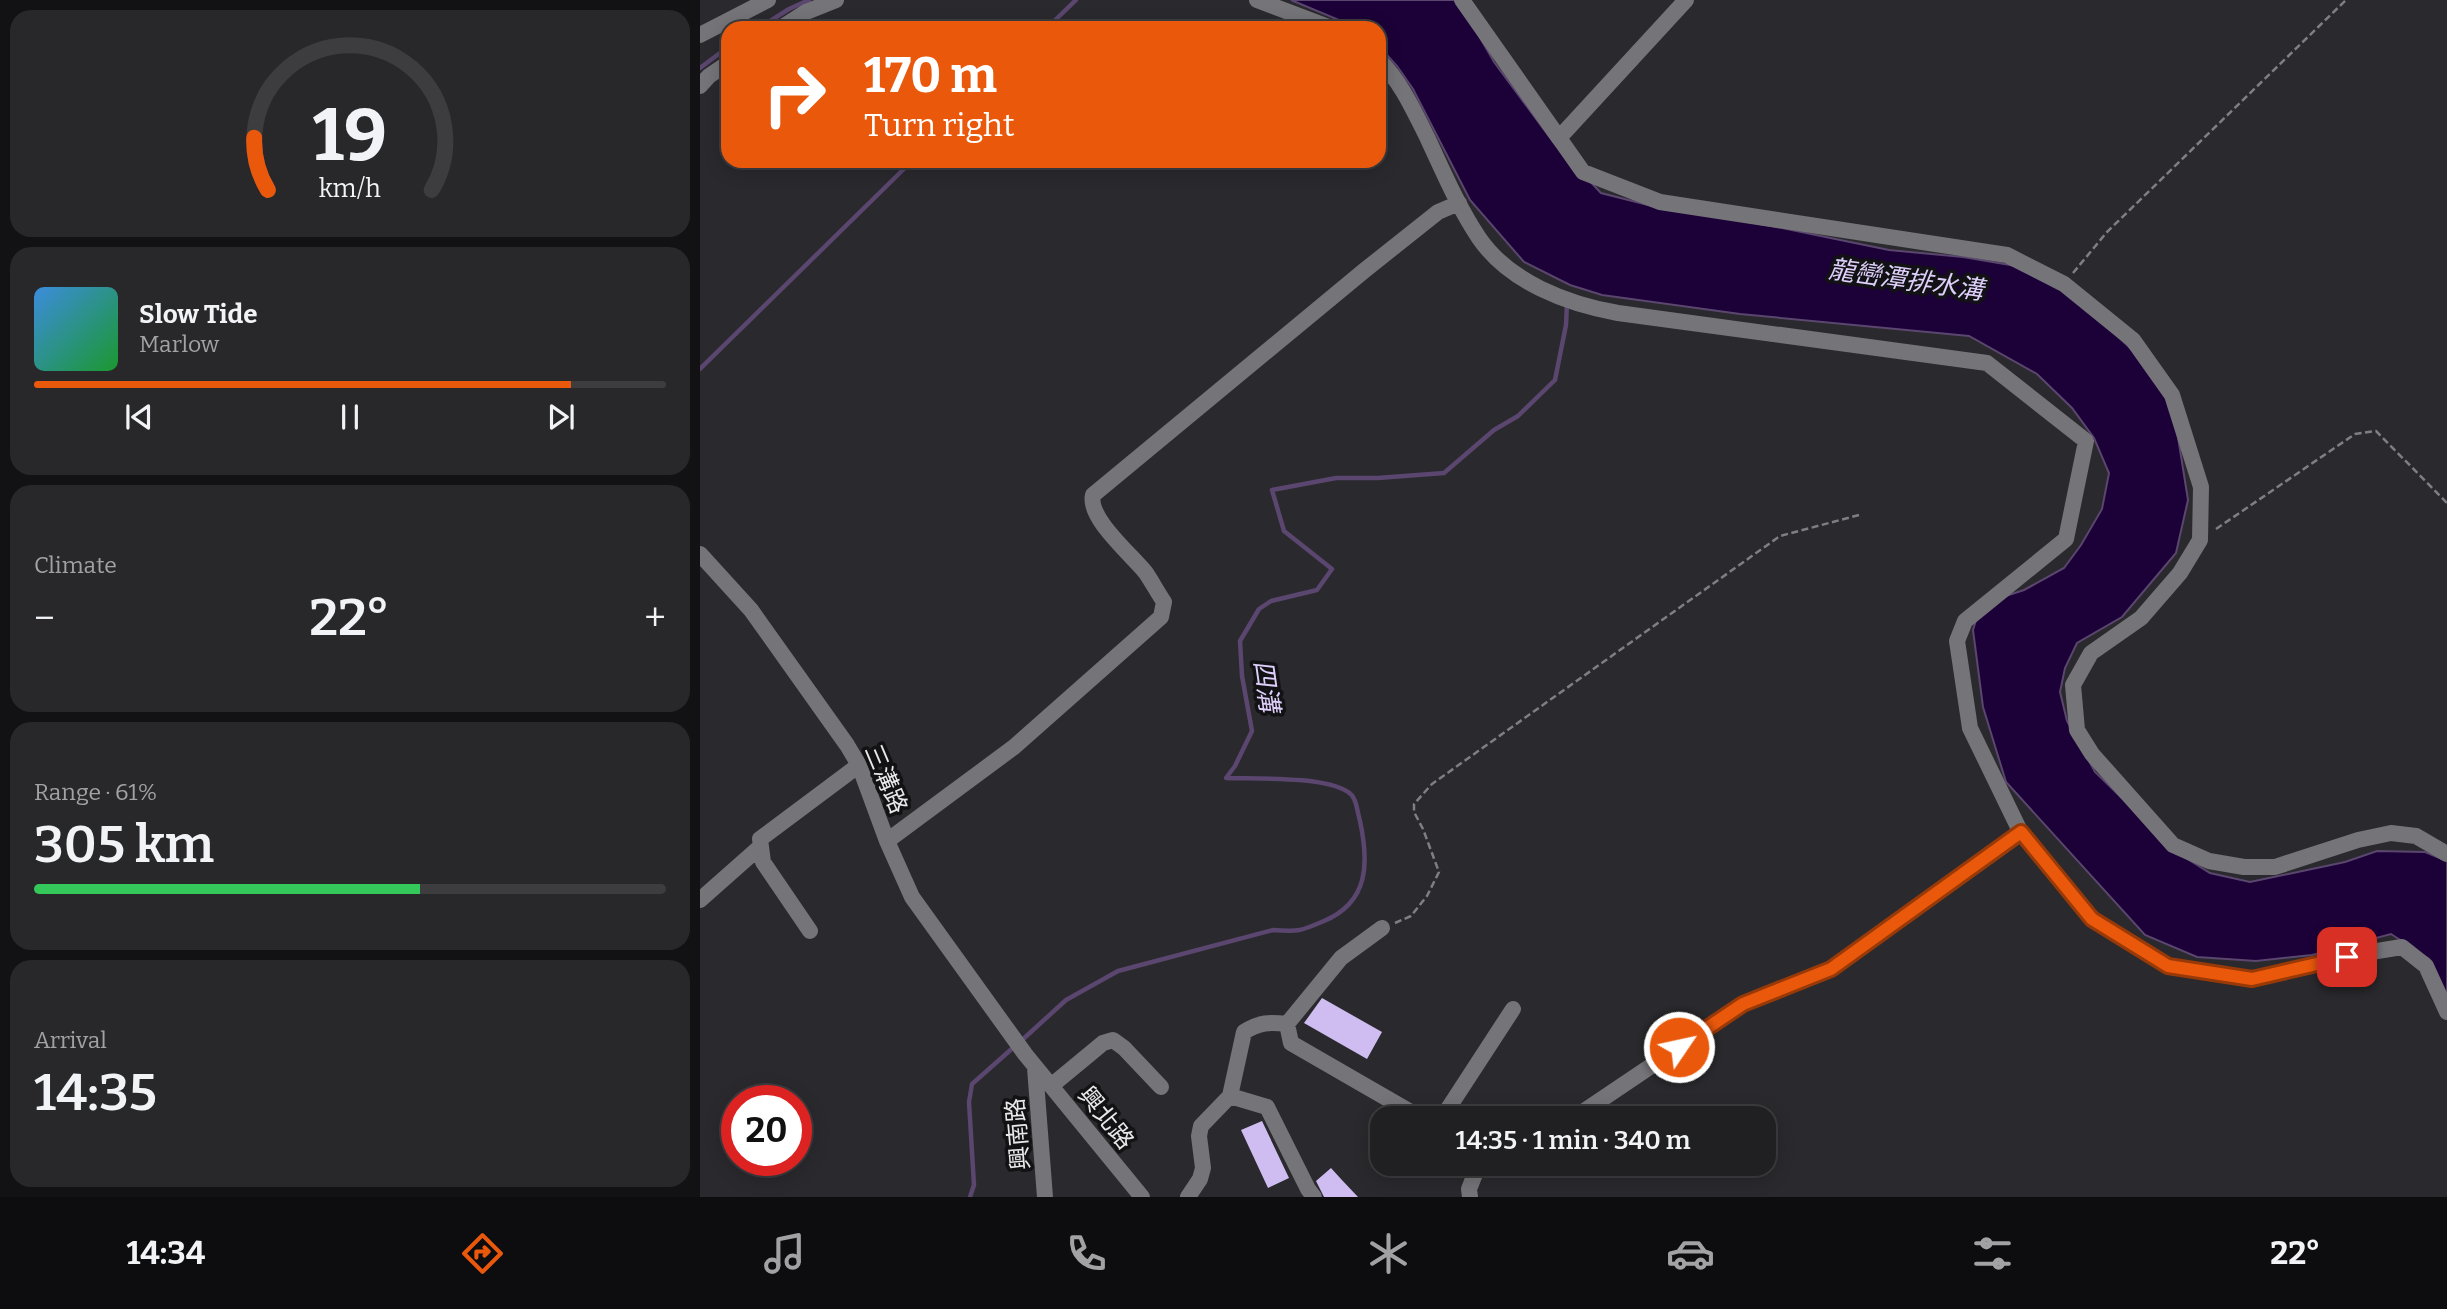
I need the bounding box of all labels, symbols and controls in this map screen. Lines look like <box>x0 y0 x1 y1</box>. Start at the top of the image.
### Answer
text: 170 m <box>864 46 997 105</box>
icon: right <box>749 49 840 140</box>
text: 19 <box>313 92 387 179</box>
text: Turn right <box>864 106 1015 144</box>
text: km/h <box>319 174 381 204</box>
water label: 龍巒潭排水溝 <box>1827 254 1989 307</box>
text: Slow Tide <box>139 299 258 330</box>
text: Marlow <box>139 330 219 358</box>
icon: previous <box>120 398 158 436</box>
icon: pause <box>331 398 369 436</box>
icon: next <box>542 398 580 436</box>
text: Climate <box>34 551 117 579</box>
text: 22° <box>309 586 390 649</box>
text: − <box>34 595 55 641</box>
text: + <box>644 595 666 641</box>
water label: 四溝 <box>1247 658 1286 718</box>
street label: 三溝路 <box>859 740 913 818</box>
text: Range · 61% <box>34 778 157 806</box>
text: 305 km <box>34 813 214 876</box>
pin <box>2317 927 2377 987</box>
icon: arrive <box>2328 938 2366 976</box>
position arrow <box>1642 1010 1716 1084</box>
text: Arrival <box>34 1026 107 1054</box>
text: 14:35 <box>34 1061 157 1124</box>
street label: 興北路 <box>1072 1081 1140 1155</box>
speed limit sign: 20 <box>721 1085 812 1176</box>
street label: 興南路 <box>1001 1097 1035 1171</box>
text: 14:35 · 1 min · 340 m <box>1456 1125 1690 1156</box>
icon: directions <box>458 1229 507 1278</box>
icon: music <box>760 1229 809 1278</box>
icon: phone <box>1062 1229 1111 1278</box>
icon: climate <box>1364 1229 1413 1278</box>
icon: car <box>1666 1229 1715 1278</box>
icon: filters <box>1968 1229 2017 1278</box>
text: 14:34 <box>127 1234 205 1272</box>
text: 22° <box>2270 1234 2320 1272</box>

